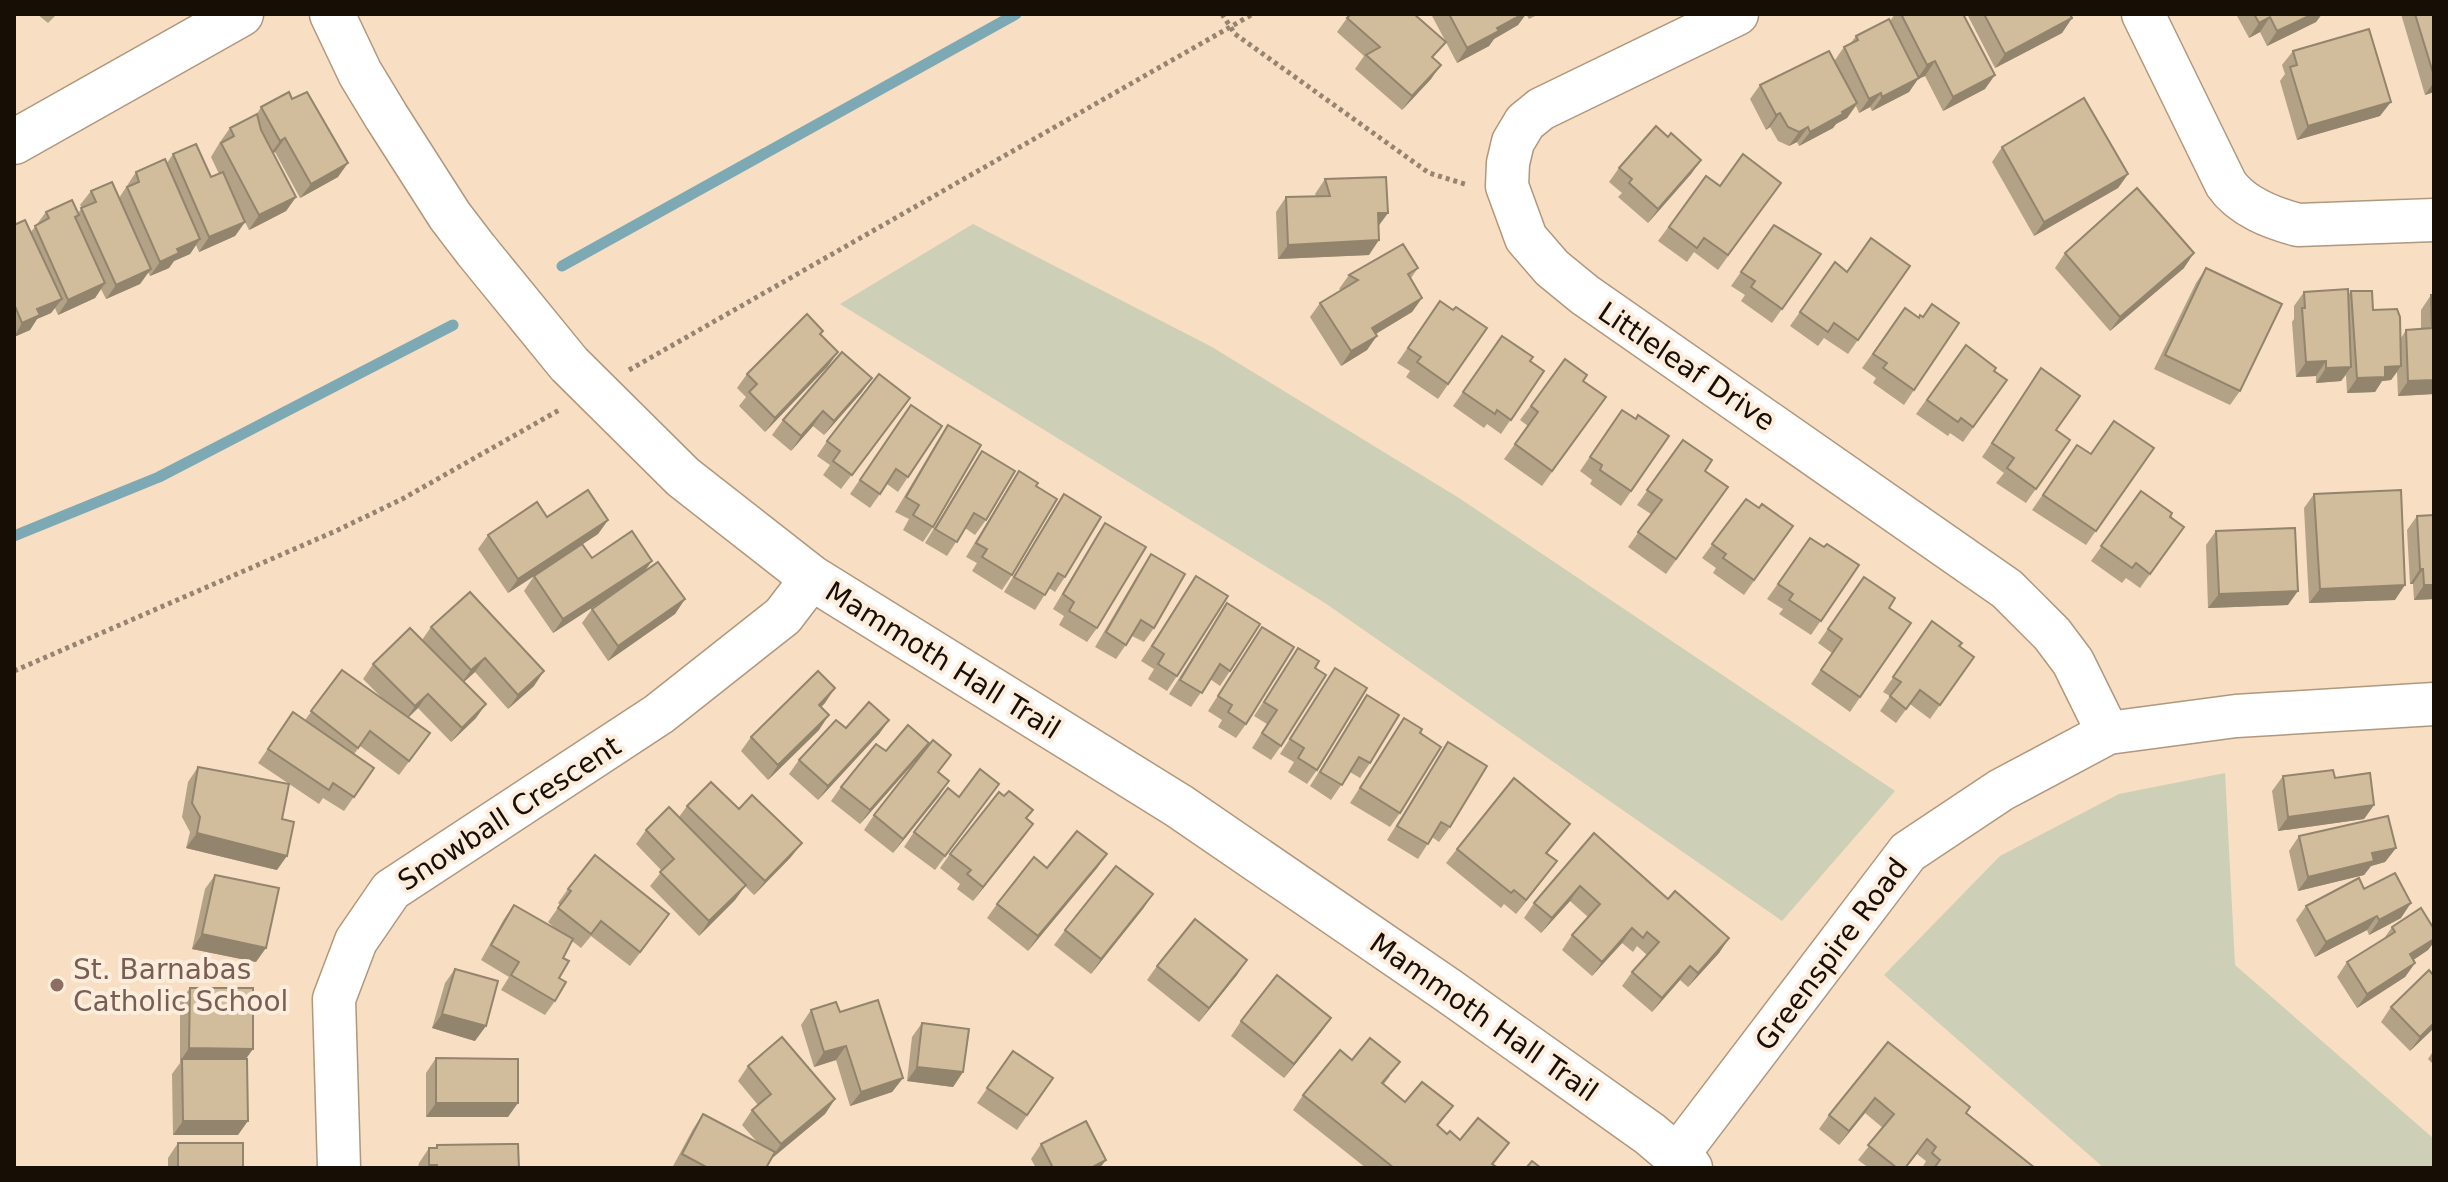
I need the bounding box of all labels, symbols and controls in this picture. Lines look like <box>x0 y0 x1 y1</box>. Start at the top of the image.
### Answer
street label: Littleleaf Drive <box>1592 295 1781 438</box>
street label: Mammoth Hall Trail <box>819 575 1066 746</box>
street label: Snowball Crescent <box>392 729 627 898</box>
street label: Greenspire Road <box>1748 852 1914 1057</box>
street label: Mammoth Hall Trail <box>1363 926 1604 1109</box>
place label: St. Barnabas Catholic School <box>73 953 288 1018</box>
marker: St. Barnabas Catholic School <box>48 976 66 994</box>

